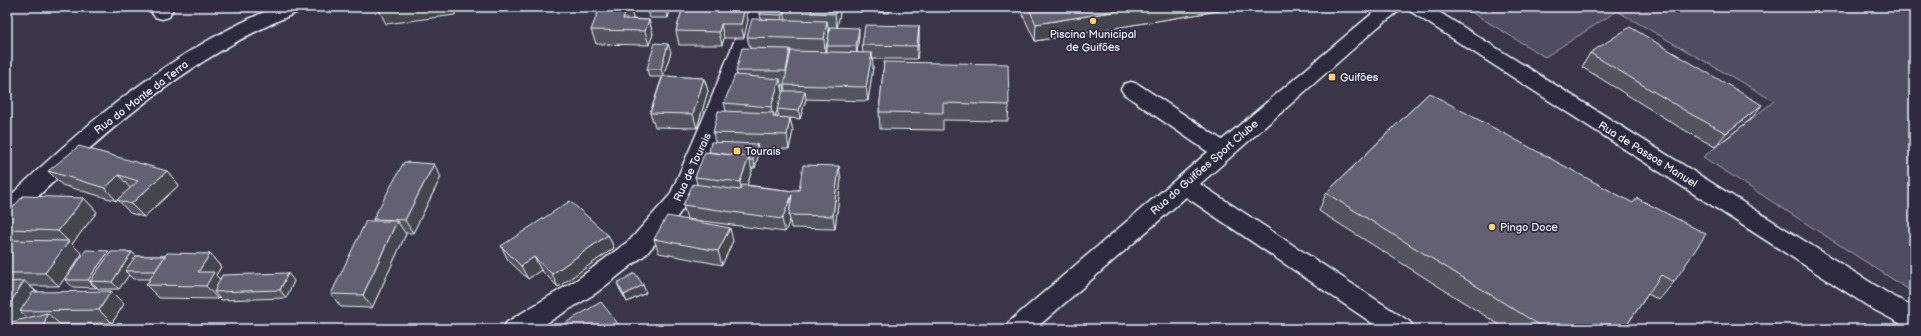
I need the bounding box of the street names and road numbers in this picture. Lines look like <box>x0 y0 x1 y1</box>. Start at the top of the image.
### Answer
street label: Rua do Monte da Terra <box>92 58 191 137</box>
street label: Rua do Guifões Sport Clube <box>1148 117 1261 218</box>
street label: Rua de Passos Manuel <box>1596 119 1700 190</box>
street label: Rua de Tourais <box>671 130 714 204</box>

